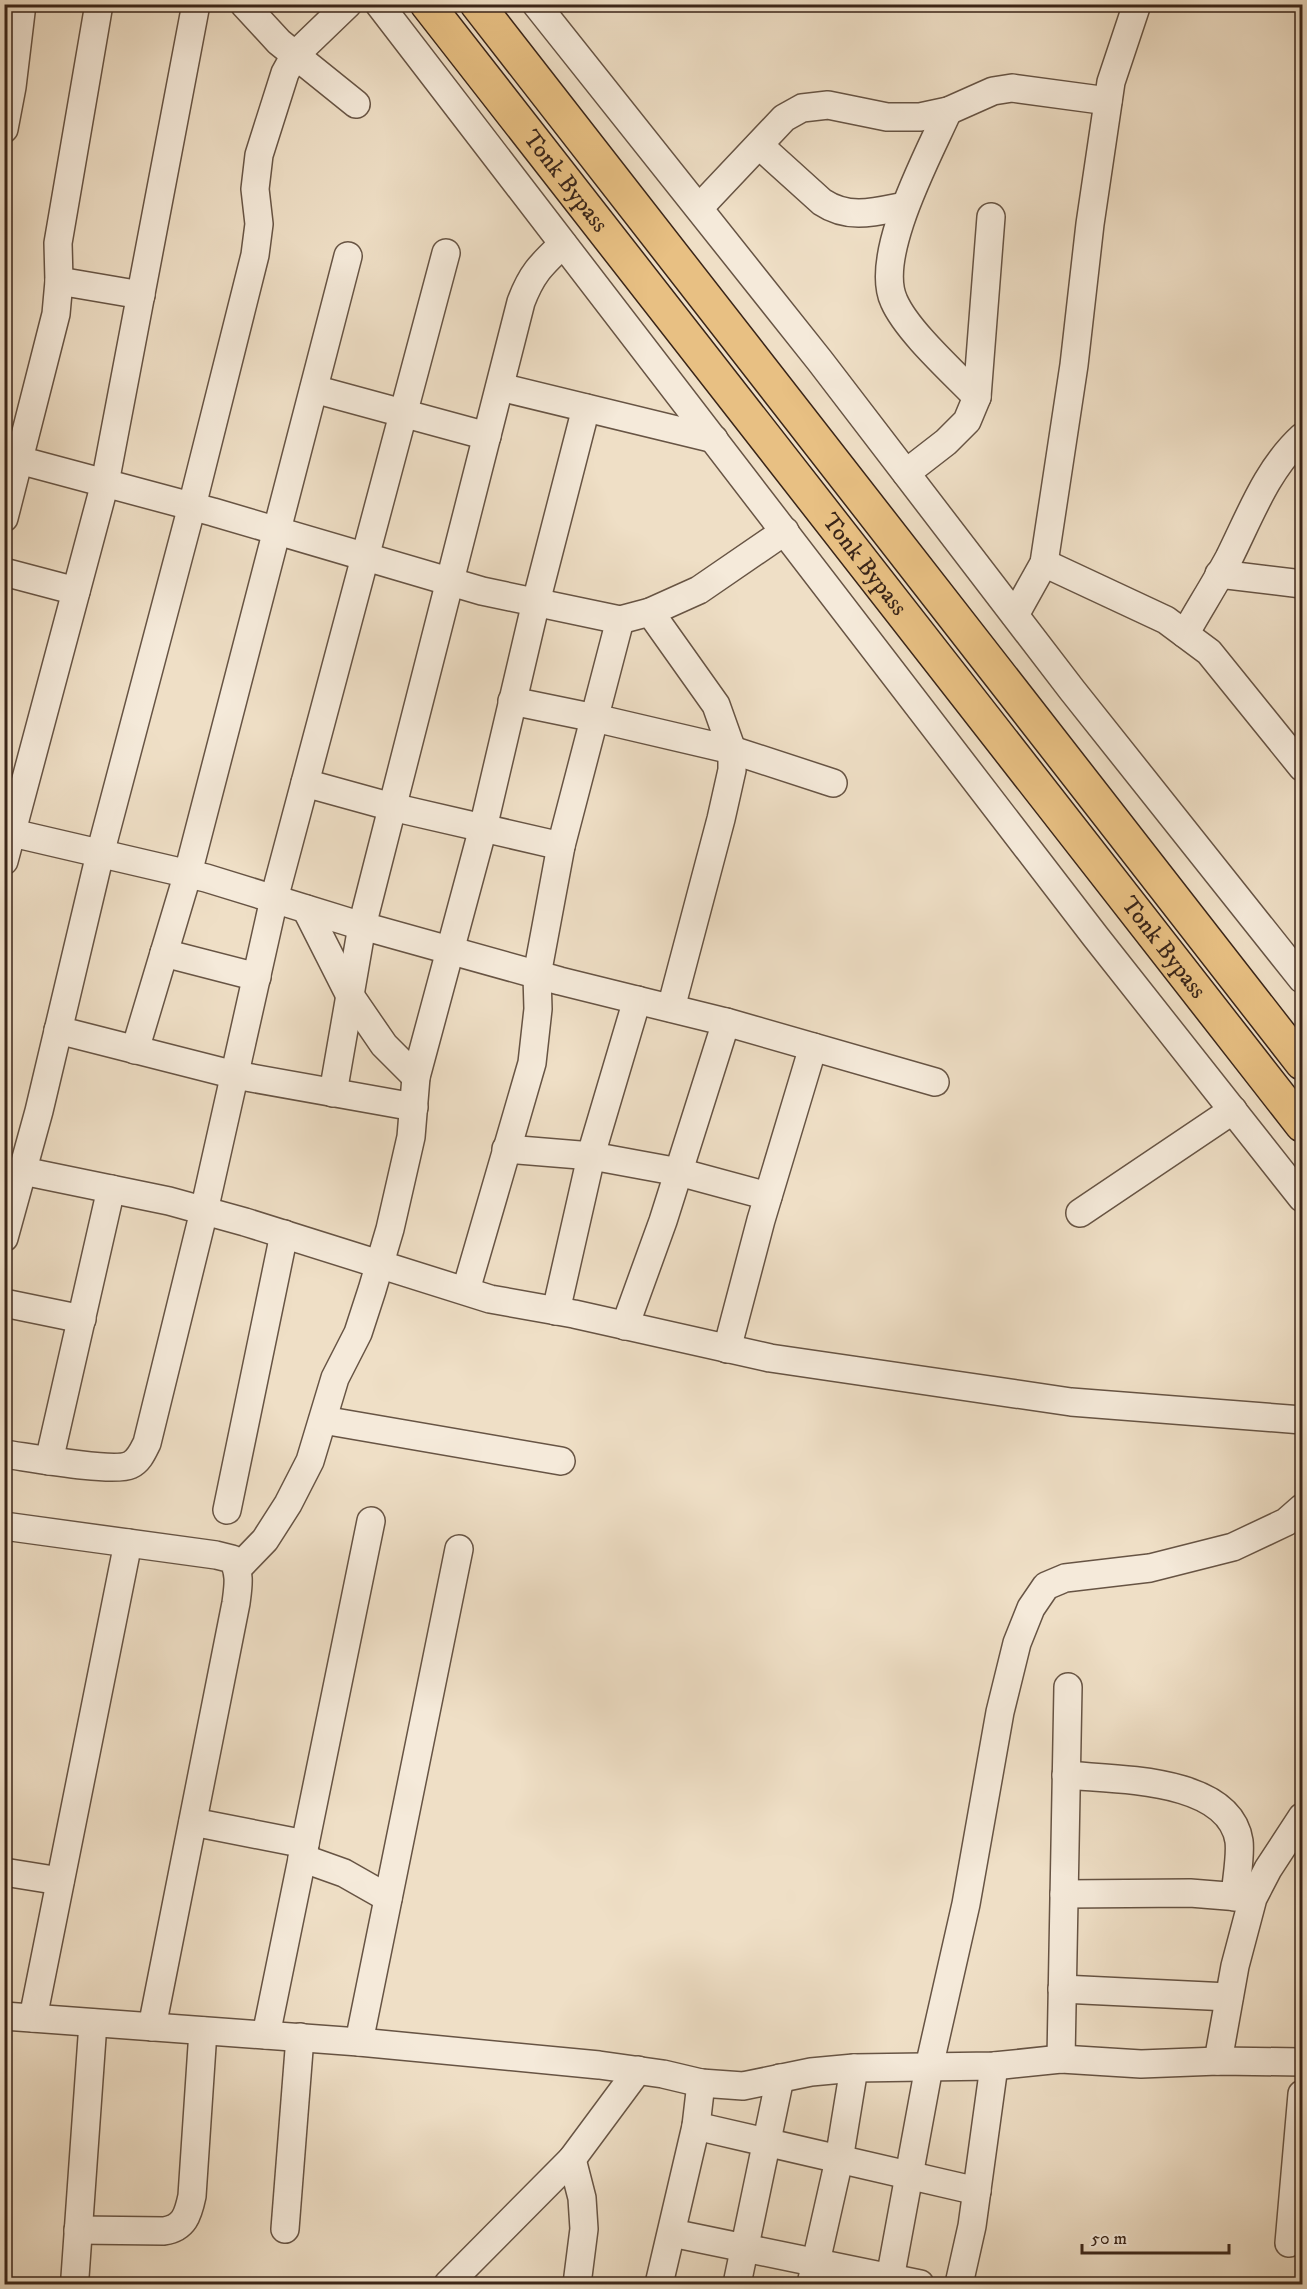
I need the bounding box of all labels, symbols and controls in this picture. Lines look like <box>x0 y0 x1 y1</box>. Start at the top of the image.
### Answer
street label: Tonk Bypass <box>516 124 615 239</box>
street label: Tonk Bypass <box>815 507 914 622</box>
street label: Tonk Bypass <box>1114 890 1213 1005</box>
scale bar <box>1082 2217 1229 2255</box>
text: 50 m <box>1091 2228 1127 2250</box>

